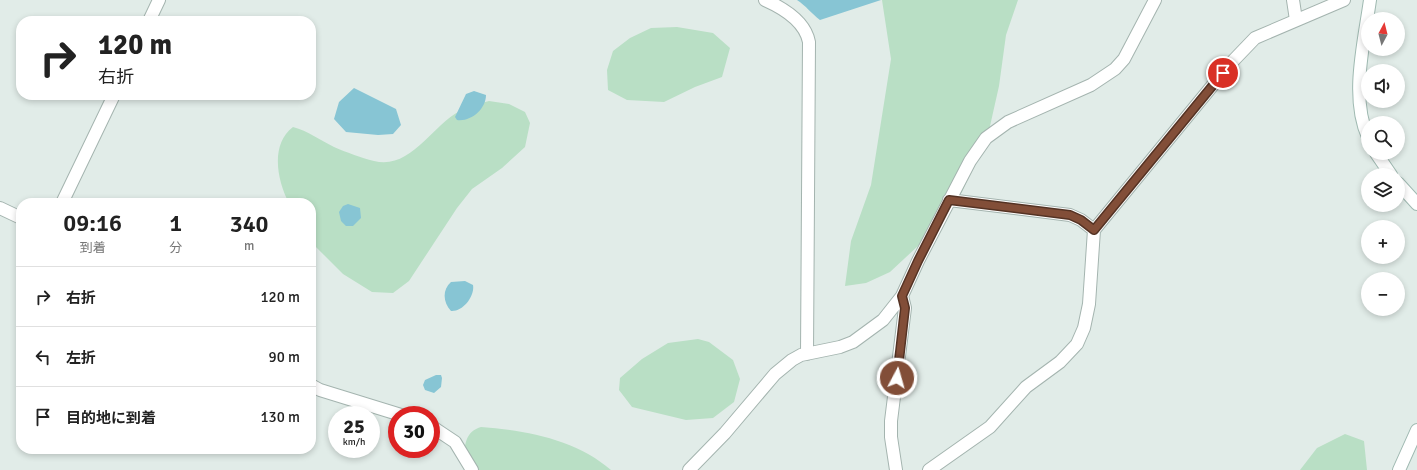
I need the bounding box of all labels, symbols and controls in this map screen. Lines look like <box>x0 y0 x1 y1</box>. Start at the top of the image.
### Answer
north arrow <box>1361 12 1405 56</box>
map controls <box>1361 12 1405 316</box>
text: 120 m <box>98 28 172 62</box>
icon: right <box>32 32 84 84</box>
pin <box>1206 56 1240 90</box>
icon: arrive <box>1212 62 1234 84</box>
button: sound <box>1361 64 1405 108</box>
text: 右折 <box>98 66 134 88</box>
button: search <box>1361 116 1405 160</box>
button: layers <box>1361 168 1405 212</box>
text: 09:16 <box>63 208 122 238</box>
text: 1 <box>169 208 182 238</box>
text: 340 <box>230 209 269 239</box>
button: + <box>1361 220 1405 264</box>
text: m <box>244 238 254 254</box>
text: 到着 <box>80 240 106 256</box>
text: 分 <box>169 240 182 256</box>
button: − <box>1361 272 1405 316</box>
icon: right <box>32 286 54 308</box>
text: 120 m <box>260 288 300 306</box>
text: 右折 <box>66 289 96 307</box>
icon: left <box>32 346 54 368</box>
text: 90 m <box>269 348 300 366</box>
text: 左折 <box>66 349 96 367</box>
position arrow <box>876 357 918 399</box>
icon: arrive <box>32 406 54 428</box>
speed limit sign: 30 <box>388 406 440 458</box>
text: 130 m <box>260 408 300 426</box>
text: 目的地に到着 <box>66 409 156 427</box>
text: 25 <box>343 414 365 439</box>
text: km/h <box>343 436 365 448</box>

